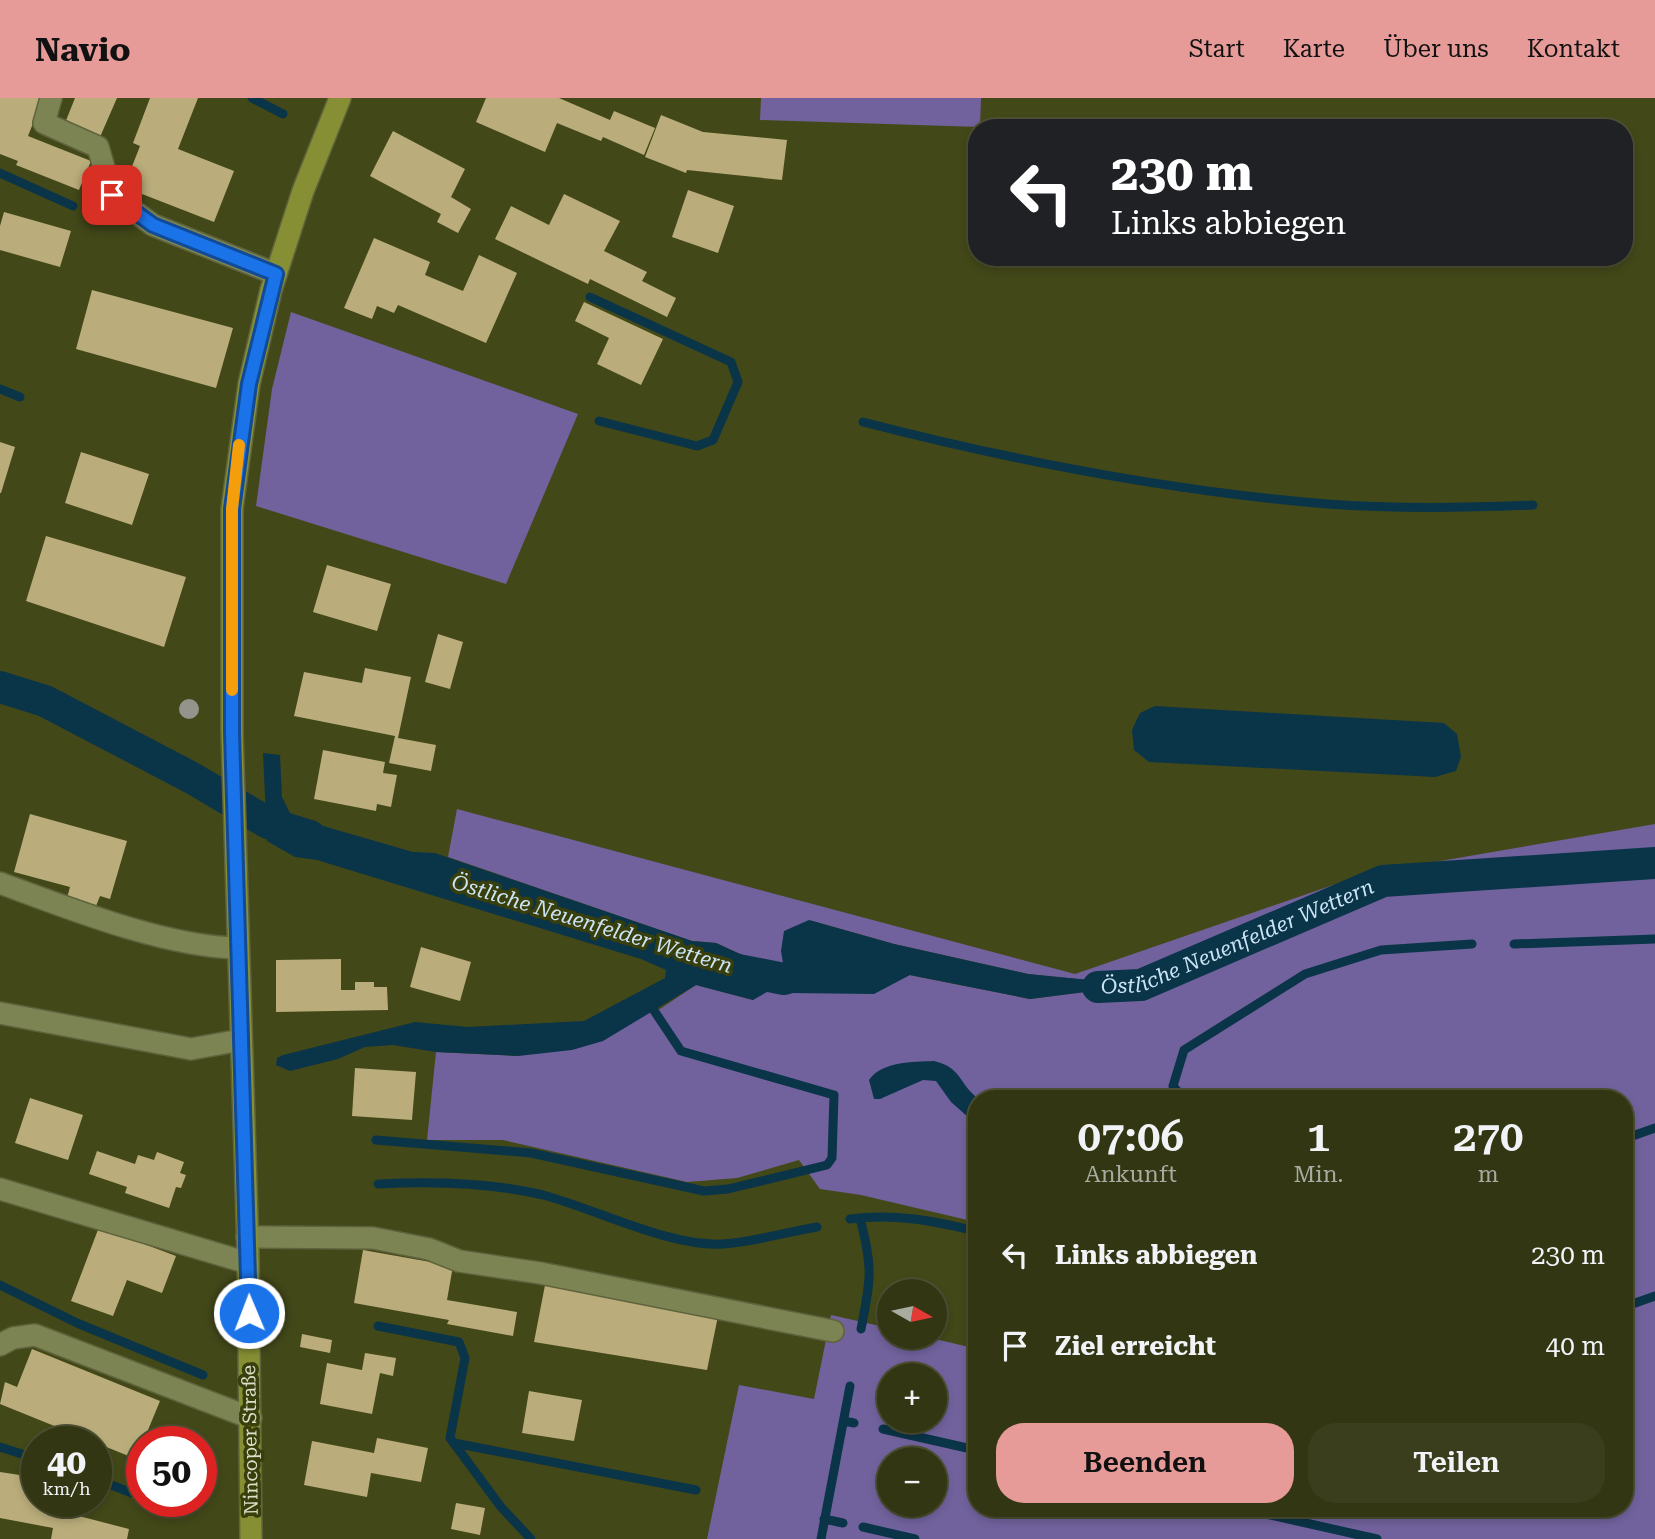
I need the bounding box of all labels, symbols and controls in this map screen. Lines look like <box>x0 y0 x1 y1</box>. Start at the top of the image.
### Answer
text: Navio <box>35 30 130 69</box>
text: Start <box>1189 35 1245 63</box>
text: Karte <box>1283 35 1345 63</box>
text: Über uns <box>1383 35 1489 63</box>
text: Kontakt <box>1527 35 1620 63</box>
text: 230 m <box>1111 145 1253 202</box>
icon: left <box>996 147 1087 238</box>
pin <box>82 165 142 225</box>
icon: arrive <box>93 176 131 214</box>
text: Links abbiegen <box>1111 204 1346 242</box>
water label: Östliche Neuenfelder Wettern <box>449 869 735 978</box>
water label: Östliche Neuenfelder Wettern <box>1100 874 1377 999</box>
text: 07:06 <box>1077 1112 1184 1161</box>
text: 1 <box>1307 1112 1330 1161</box>
text: 270 <box>1453 1112 1524 1161</box>
text: Ankunft <box>1085 1161 1177 1188</box>
text: Min. <box>1293 1161 1343 1188</box>
text: m <box>1478 1161 1499 1188</box>
icon: left <box>996 1236 1034 1274</box>
text: Links abbiegen <box>1055 1240 1258 1270</box>
text: 230 m <box>1531 1240 1605 1270</box>
position arrow <box>212 1276 286 1350</box>
north arrow <box>877 1279 947 1349</box>
map controls <box>877 1279 947 1517</box>
icon: arrive <box>996 1327 1034 1365</box>
text: Ziel erreicht <box>1055 1331 1216 1361</box>
text: 40 m <box>1546 1331 1605 1361</box>
button: + <box>877 1363 947 1433</box>
street label: Nincoper Straße <box>237 1365 263 1515</box>
button: Beenden <box>996 1423 1294 1503</box>
button: Teilen <box>1308 1423 1605 1503</box>
speed limit sign: 50 <box>126 1426 217 1517</box>
text: 40 <box>47 1442 86 1483</box>
button: − <box>877 1447 947 1517</box>
text: km/h <box>42 1478 91 1499</box>

